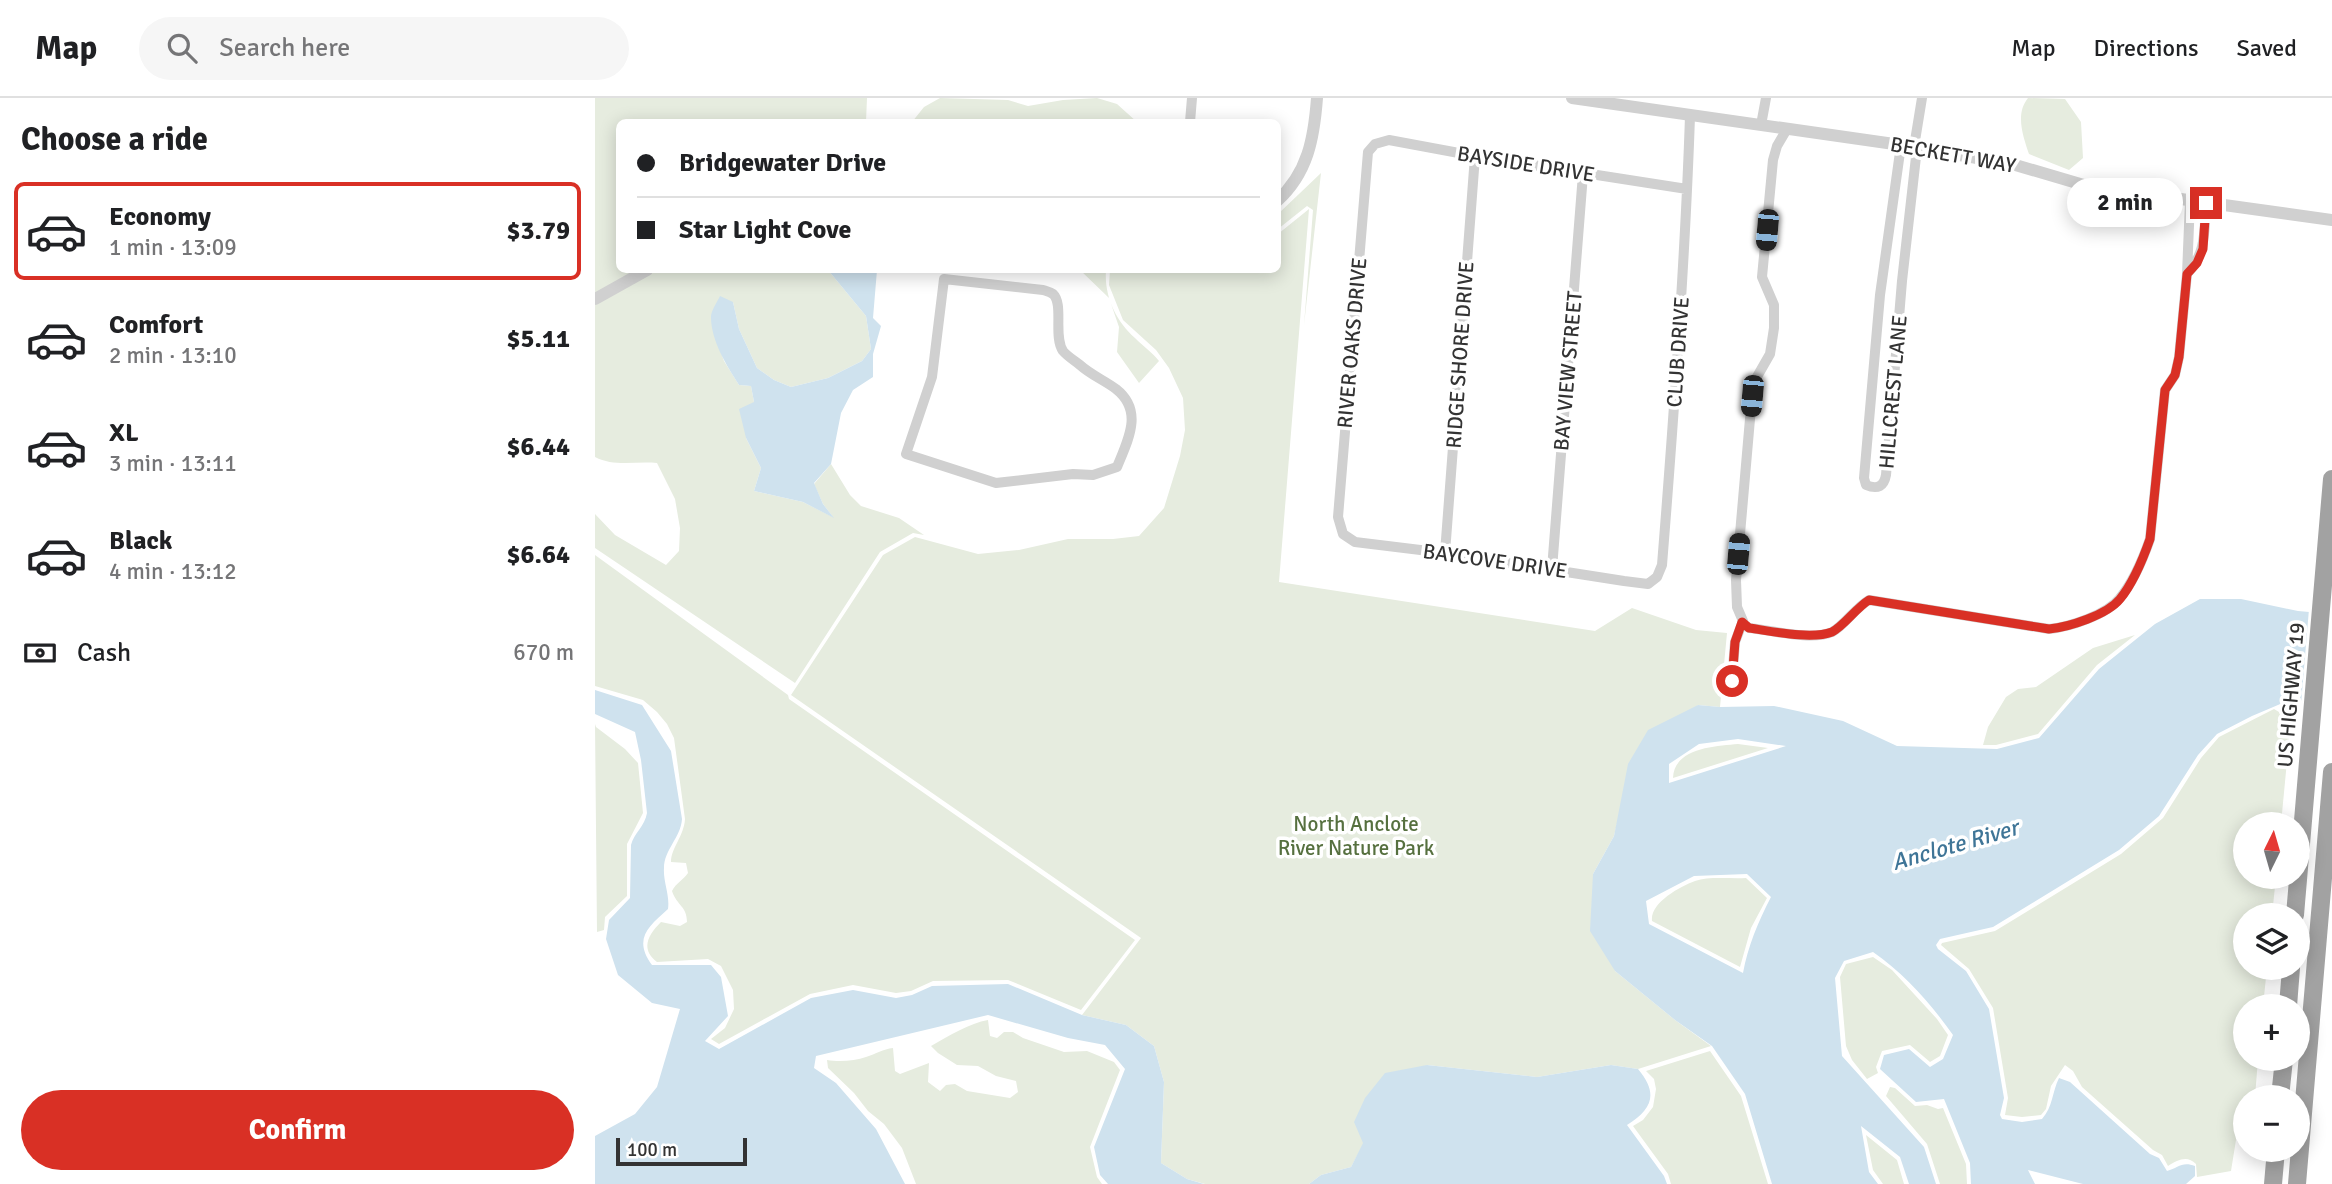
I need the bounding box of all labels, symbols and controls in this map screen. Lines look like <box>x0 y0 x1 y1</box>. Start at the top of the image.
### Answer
search box <box>139 17 629 80</box>
text: Map <box>35 28 97 69</box>
icon: search <box>163 29 201 67</box>
text: Search here <box>219 32 350 64</box>
text: Map <box>2011 33 2056 63</box>
text: Directions <box>2094 33 2199 63</box>
text: Saved <box>2237 33 2297 63</box>
text: Choose a ride <box>21 120 208 159</box>
street label: BECKETT WAY <box>1888 131 2018 179</box>
street label: BAYSIDE DRIVE <box>1455 140 1597 188</box>
text: Bridgewater Drive <box>679 147 886 179</box>
callout: 2 min <box>2066 178 2181 228</box>
route end <box>2190 187 2222 219</box>
text: 2 min <box>2097 188 2153 217</box>
icon: car <box>25 200 88 263</box>
text: Economy <box>109 201 211 233</box>
car <box>1755 208 1780 252</box>
text: Star Light Cove <box>679 214 851 246</box>
text: $3.79 <box>506 215 570 247</box>
text: 1 min · 13:09 <box>109 233 237 262</box>
street label: RIVER OAKS DRIVE <box>1332 256 1372 430</box>
street label: RIDGE SHORE DRIVE <box>1440 261 1480 449</box>
street label: BAY VIEW STREET <box>1548 289 1588 452</box>
street label: CLUB DRIVE <box>1661 296 1695 408</box>
icon: car <box>25 308 88 371</box>
text: Comfort <box>109 309 203 341</box>
street label: HILLCREST LANE <box>1873 314 1913 470</box>
text: $5.11 <box>506 323 570 355</box>
text: 2 min · 13:10 <box>109 341 237 370</box>
car <box>1740 374 1765 418</box>
icon: car <box>25 416 88 479</box>
text: XL <box>109 417 139 449</box>
text: $6.44 <box>506 431 570 463</box>
text: 3 min · 13:11 <box>109 449 237 478</box>
icon: car <box>25 524 88 587</box>
text: Black <box>109 525 172 557</box>
car <box>1726 532 1751 576</box>
street label: BAYCOVE DRIVE <box>1421 538 1569 584</box>
text: $6.64 <box>506 539 570 571</box>
text: 4 min · 13:12 <box>109 557 237 586</box>
street label: US HIGHWAY 19 <box>2272 622 2310 768</box>
icon: cash <box>21 634 59 672</box>
text: Cash <box>77 637 131 669</box>
text: 670 m <box>513 638 574 667</box>
route start <box>1716 665 1748 697</box>
park label: North Anclote River Nature Park <box>1278 811 1435 861</box>
water label: Anclote River <box>1888 812 2025 877</box>
north arrow <box>2233 812 2310 889</box>
map controls <box>2233 812 2310 1162</box>
button: layers <box>2233 903 2310 980</box>
button: + <box>2233 994 2310 1071</box>
button: − <box>2233 1085 2310 1162</box>
button: Confirm <box>21 1090 574 1170</box>
scale bar <box>616 1135 747 1167</box>
text: 100 m <box>627 1138 677 1162</box>

